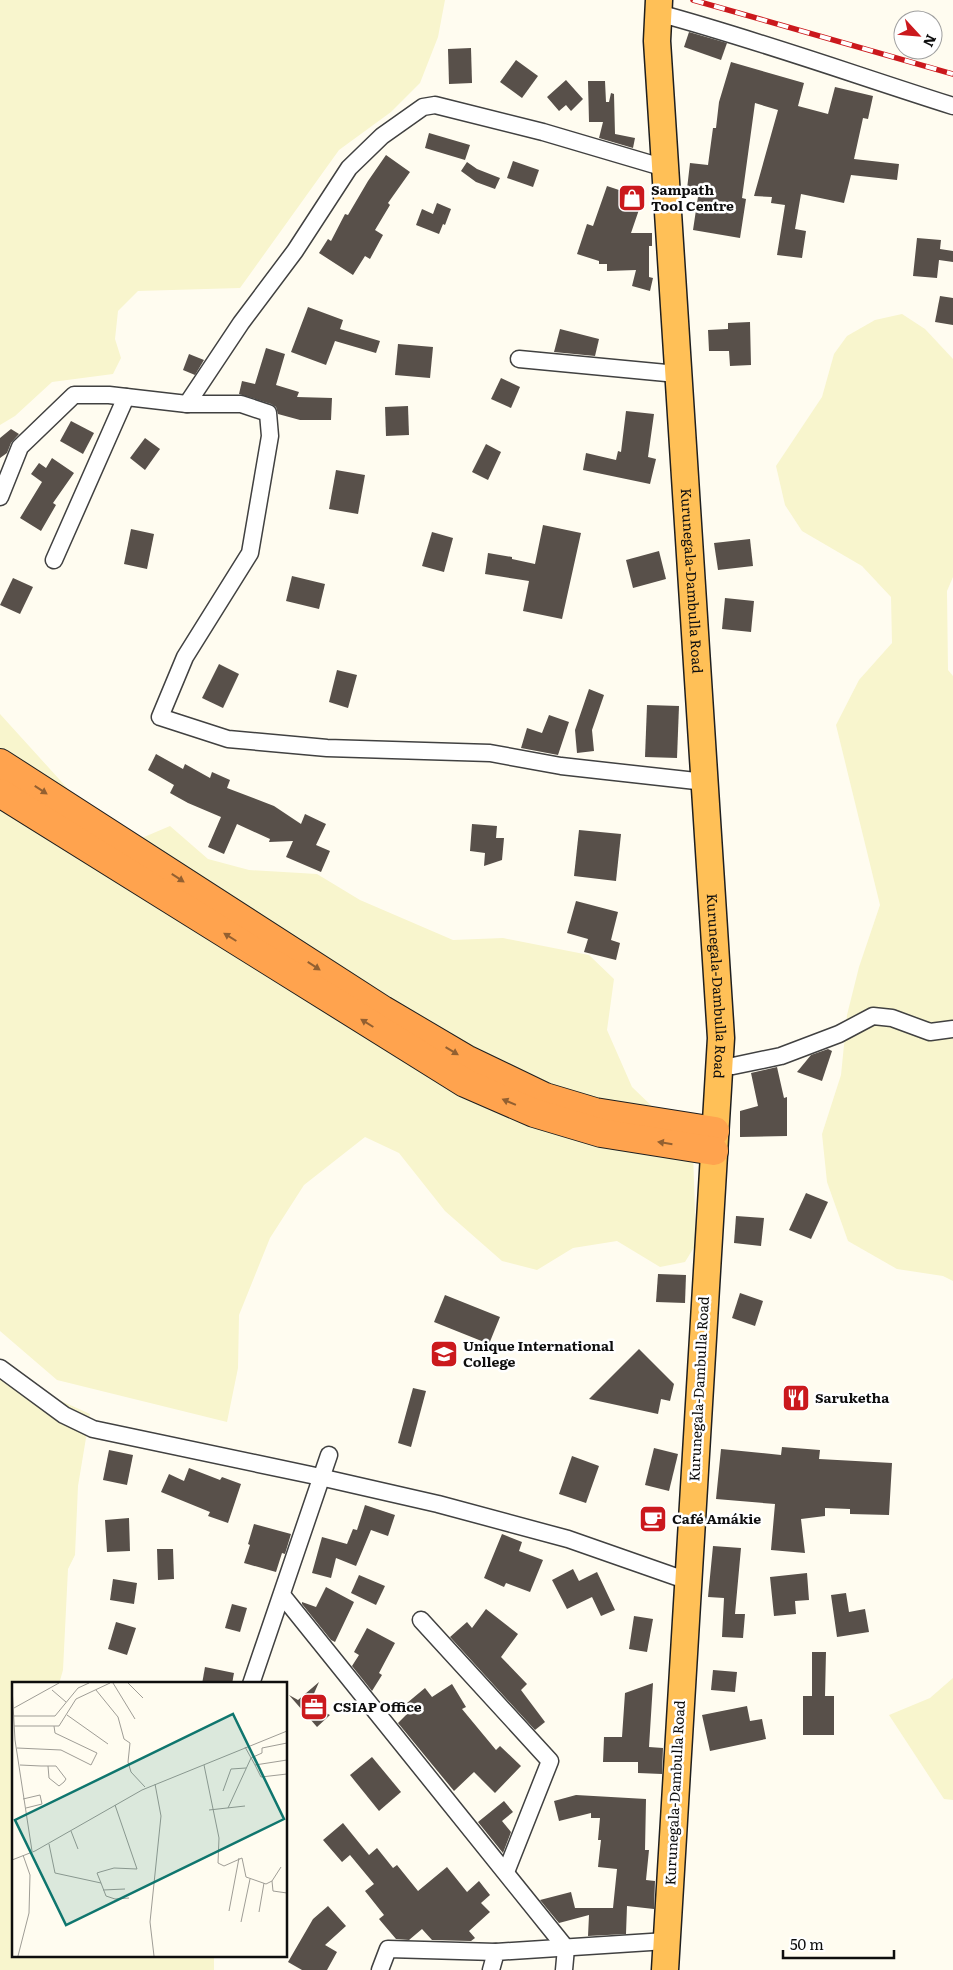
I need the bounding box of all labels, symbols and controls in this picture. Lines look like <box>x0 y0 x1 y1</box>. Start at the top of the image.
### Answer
north arrow <box>893 10 943 60</box>
text: N <box>919 31 942 51</box>
place label: Sampath Tool Centre <box>651 179 734 215</box>
shop icon: Sampath Tool Centre <box>617 183 647 213</box>
street label: Kurunegala-Dambulla Road <box>677 487 709 674</box>
one-way arrow <box>34 785 48 795</box>
one-way arrow <box>171 873 184 882</box>
street label: Kurunegala-Dambulla Road <box>703 893 732 1080</box>
one-way arrow <box>223 932 236 941</box>
one-way arrow <box>308 961 321 970</box>
one-way arrow <box>361 1018 374 1027</box>
one-way arrow <box>446 1047 459 1056</box>
one-way arrow <box>501 1098 516 1106</box>
one-way arrow <box>657 1139 673 1147</box>
street label: Kurunegala-Dambulla Road <box>683 1295 713 1482</box>
place label: Unique International College <box>463 1335 614 1371</box>
school or university icon: Unique International College <box>429 1339 459 1369</box>
restaurant icon: Saruketha <box>781 1383 811 1413</box>
place label: Saruketha <box>815 1387 890 1407</box>
cafe icon: Café Amákie <box>638 1504 668 1534</box>
place label: Café Amákie <box>672 1508 761 1528</box>
inset map <box>12 1682 288 1958</box>
office icon: CSIAP Office <box>299 1692 329 1722</box>
place label: CSIAP Office <box>333 1696 422 1716</box>
street label: Kurunegala-Dambulla Road <box>659 1699 689 1886</box>
scale bar <box>783 1928 894 1960</box>
text: 50 m <box>790 1932 824 1955</box>

